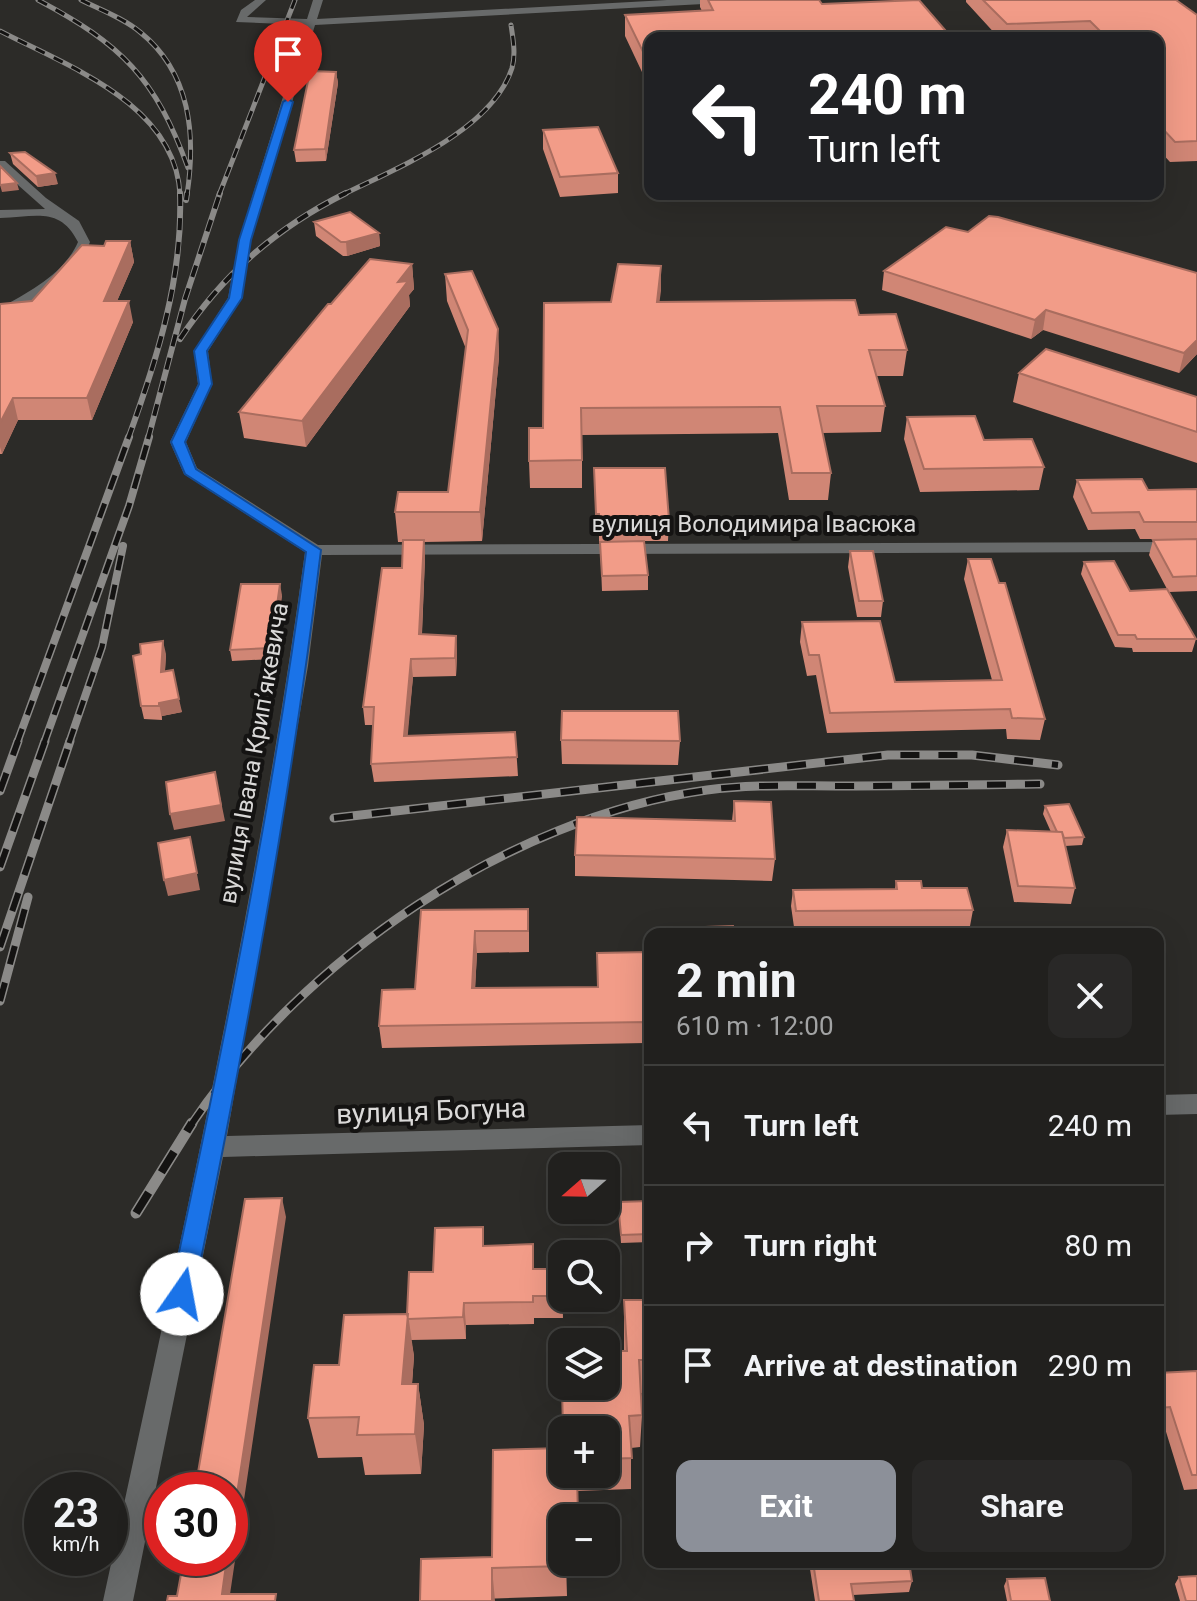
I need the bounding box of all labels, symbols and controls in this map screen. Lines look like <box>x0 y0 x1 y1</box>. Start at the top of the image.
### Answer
pin <box>254 20 322 102</box>
icon: arrive <box>266 32 310 76</box>
text: 240 m <box>808 62 967 128</box>
icon: left <box>676 64 780 168</box>
text: Turn left <box>808 129 941 171</box>
street label: вулиця Володимира Івасюка <box>592 510 916 538</box>
street label: вулиця Івана Крипʼякевича <box>214 600 294 906</box>
text: 2 min <box>676 952 797 1009</box>
button: close <box>1048 954 1132 1038</box>
text: 610 m · 12:00 <box>676 1011 834 1041</box>
street label: вулиця Богуна <box>335 1091 527 1131</box>
icon: left <box>676 1103 720 1147</box>
text: Turn left <box>744 1108 859 1143</box>
text: 240 m <box>1048 1108 1132 1143</box>
north arrow <box>548 1152 620 1224</box>
map controls <box>548 1152 620 1576</box>
icon: right <box>676 1223 720 1267</box>
text: Turn right <box>744 1228 877 1263</box>
text: 80 m <box>1065 1228 1132 1263</box>
button: search <box>548 1240 620 1312</box>
position arrow <box>140 1252 224 1336</box>
button: layers <box>548 1328 620 1400</box>
icon: arrive <box>676 1343 720 1387</box>
text: Arrive at destination <box>744 1348 1018 1383</box>
text: 290 m <box>1048 1348 1132 1383</box>
button: + <box>548 1416 620 1488</box>
button: Exit <box>676 1460 896 1552</box>
button: Share <box>912 1460 1132 1552</box>
speed limit sign: 30 <box>144 1472 248 1576</box>
text: 23 <box>53 1490 99 1537</box>
button: − <box>548 1504 620 1576</box>
text: km/h <box>53 1532 99 1556</box>

